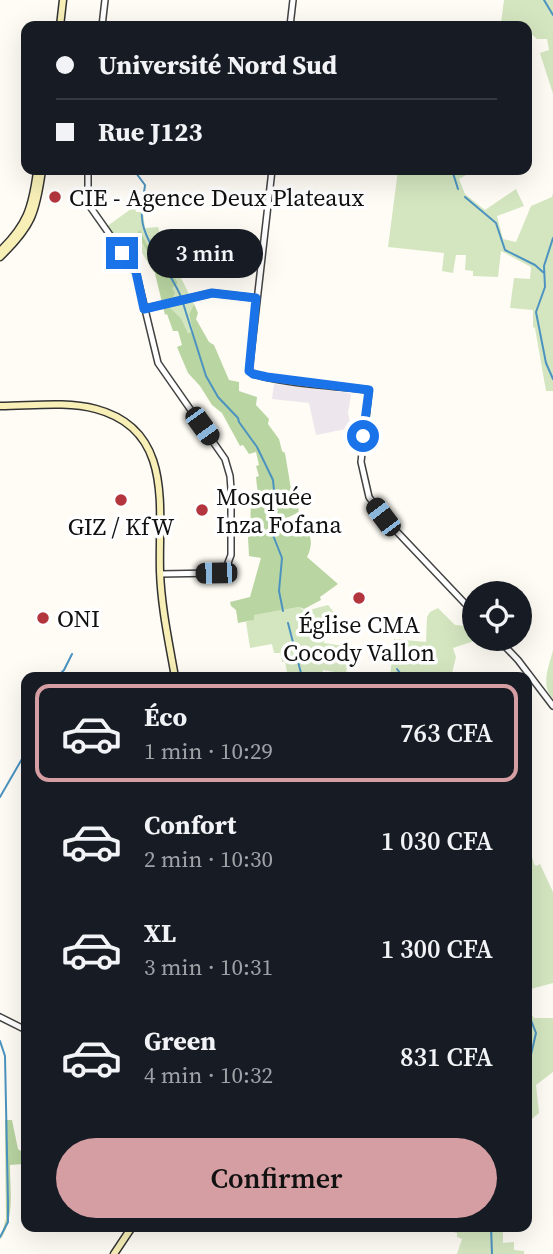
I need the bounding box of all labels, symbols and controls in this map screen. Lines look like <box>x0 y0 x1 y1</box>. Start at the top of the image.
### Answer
text: Université Nord Sud <box>98 47 337 83</box>
text: Rue J123 <box>98 114 203 150</box>
place label: CIE - Agence Deux Plateaux <box>69 181 364 214</box>
marker: CIE - Agence Deux Plateaux <box>47 189 63 205</box>
callout: 3 min <box>146 229 262 278</box>
route end <box>106 237 138 269</box>
text: 3 min <box>175 237 235 269</box>
car <box>182 403 223 449</box>
route start <box>347 420 379 452</box>
place label: Mosquée Inza Fofana <box>216 480 342 541</box>
marker: GIZ / KfW <box>113 492 129 508</box>
car <box>362 494 405 540</box>
marker: Mosquée Inza Fofana <box>194 502 210 518</box>
place label: GIZ / KfW <box>68 510 174 543</box>
car <box>195 562 238 584</box>
map controls <box>462 581 532 651</box>
button: locate <box>462 581 532 651</box>
marker: Église CMA Cocody Vallon <box>351 590 367 606</box>
place label: ONI <box>57 602 100 635</box>
place label: Église CMA Cocody Vallon <box>283 608 435 669</box>
marker: ONI <box>35 610 51 626</box>
text: Éco <box>144 699 187 735</box>
icon: car <box>60 702 123 765</box>
text: 763 CFA <box>400 715 493 751</box>
text: 1 min · 10:29 <box>144 735 273 767</box>
text: Confort <box>144 807 236 843</box>
icon: car <box>60 810 123 873</box>
text: 1 030 CFA <box>381 823 493 859</box>
text: 2 min · 10:30 <box>144 843 273 875</box>
text: XL <box>144 915 176 951</box>
icon: car <box>60 918 123 981</box>
text: 1 300 CFA <box>381 931 493 967</box>
text: 3 min · 10:31 <box>144 951 273 983</box>
text: Green <box>144 1023 216 1059</box>
icon: car <box>60 1026 123 1089</box>
text: 831 CFA <box>400 1039 493 1075</box>
text: 4 min · 10:32 <box>144 1059 273 1091</box>
button: Confirmer <box>56 1138 497 1218</box>

